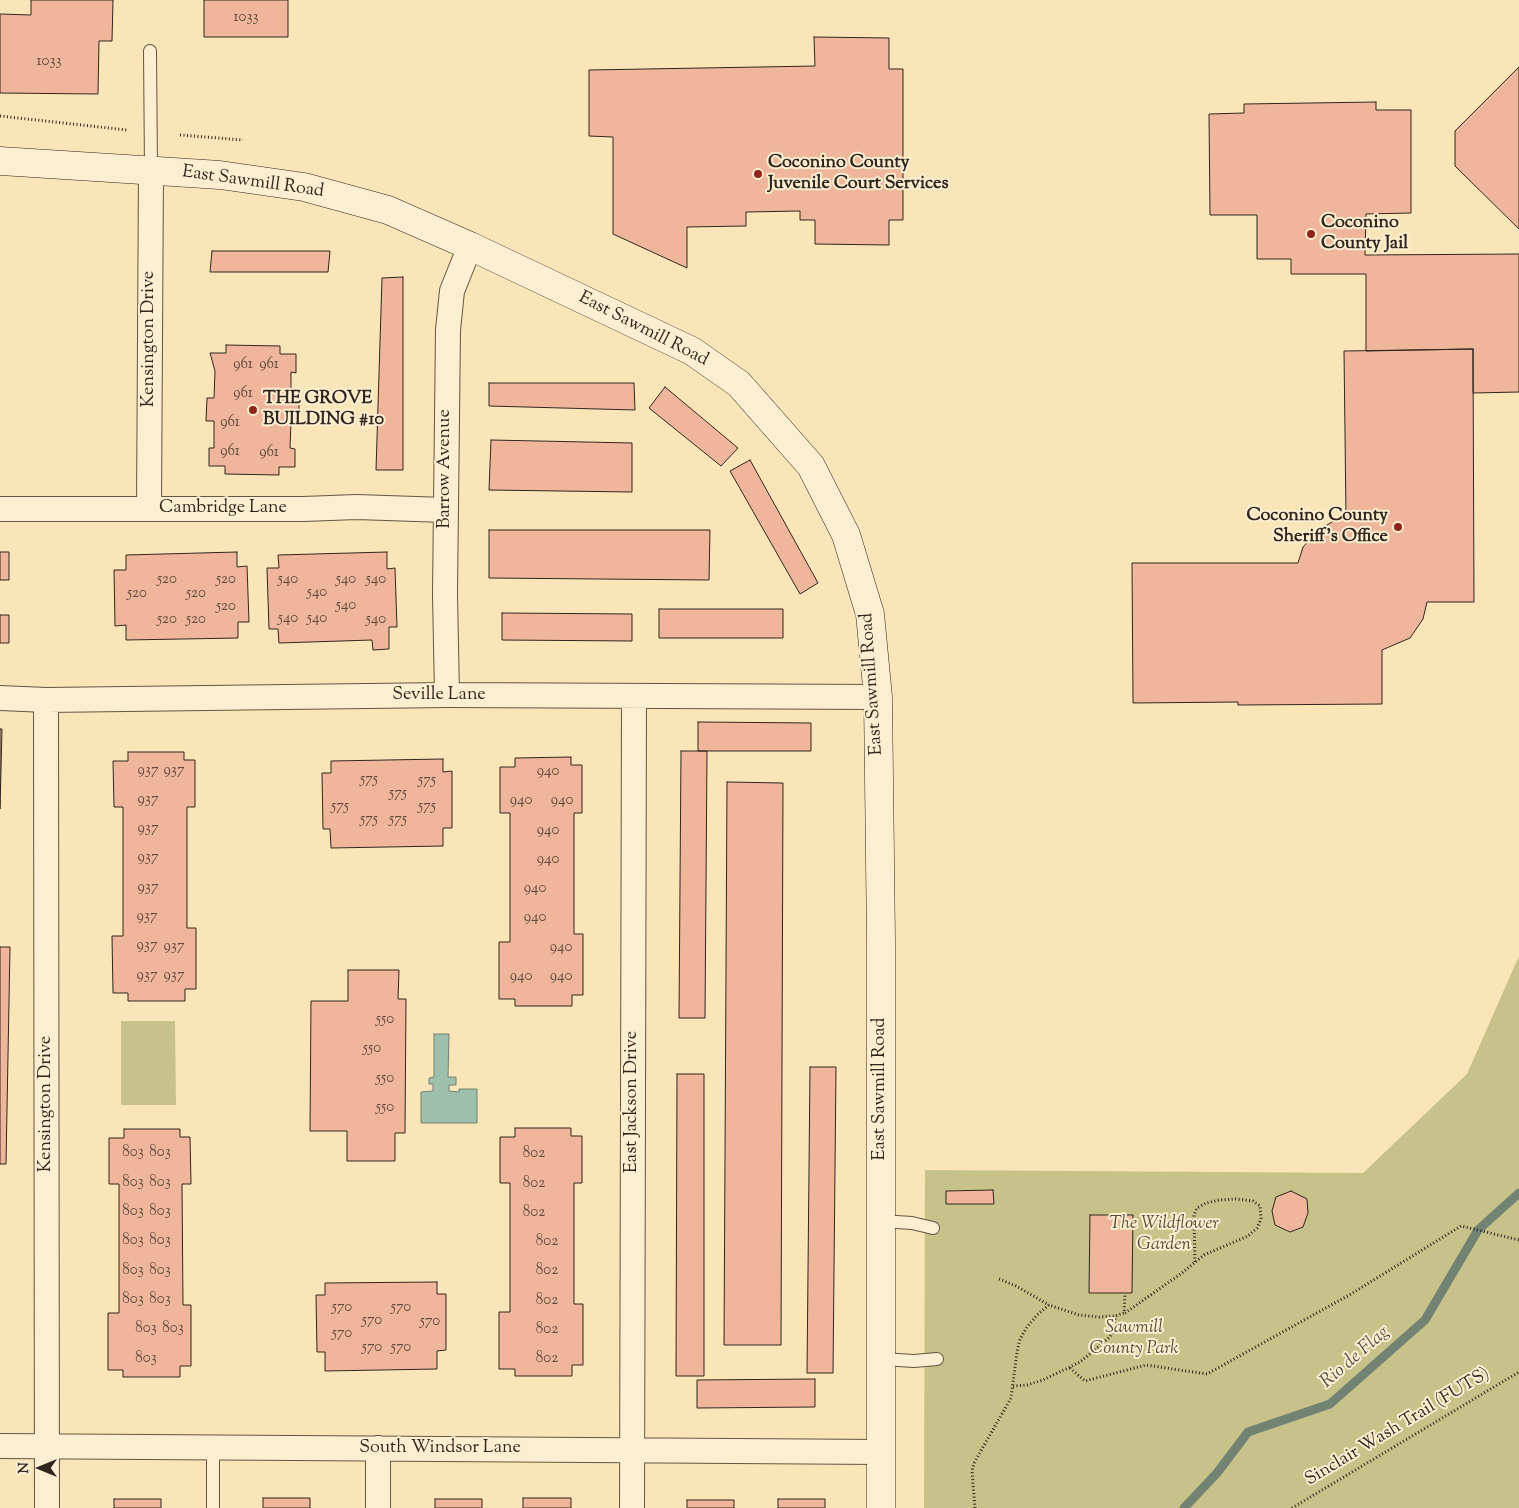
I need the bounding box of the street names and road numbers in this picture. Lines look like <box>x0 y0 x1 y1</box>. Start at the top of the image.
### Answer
street label: East Sawmill Road <box>181 162 325 204</box>
street label: Kensington Drive <box>139 271 161 407</box>
street label: East Sawmill Road <box>574 288 712 372</box>
street label: Barrow Avenue <box>435 409 457 529</box>
street label: Cambridge Lane <box>159 498 287 520</box>
street label: East Sawmill Road <box>857 612 889 756</box>
street label: Seville Lane <box>392 685 486 707</box>
street label: East Sawmill Road <box>870 1018 892 1160</box>
street label: East Jackson Drive <box>622 1031 644 1173</box>
street label: Kensington Drive <box>36 1036 58 1172</box>
street label: Sinclair Wash Trail (FUTS) <box>1302 1364 1494 1492</box>
street label: South Windsor Lane <box>359 1438 521 1460</box>

